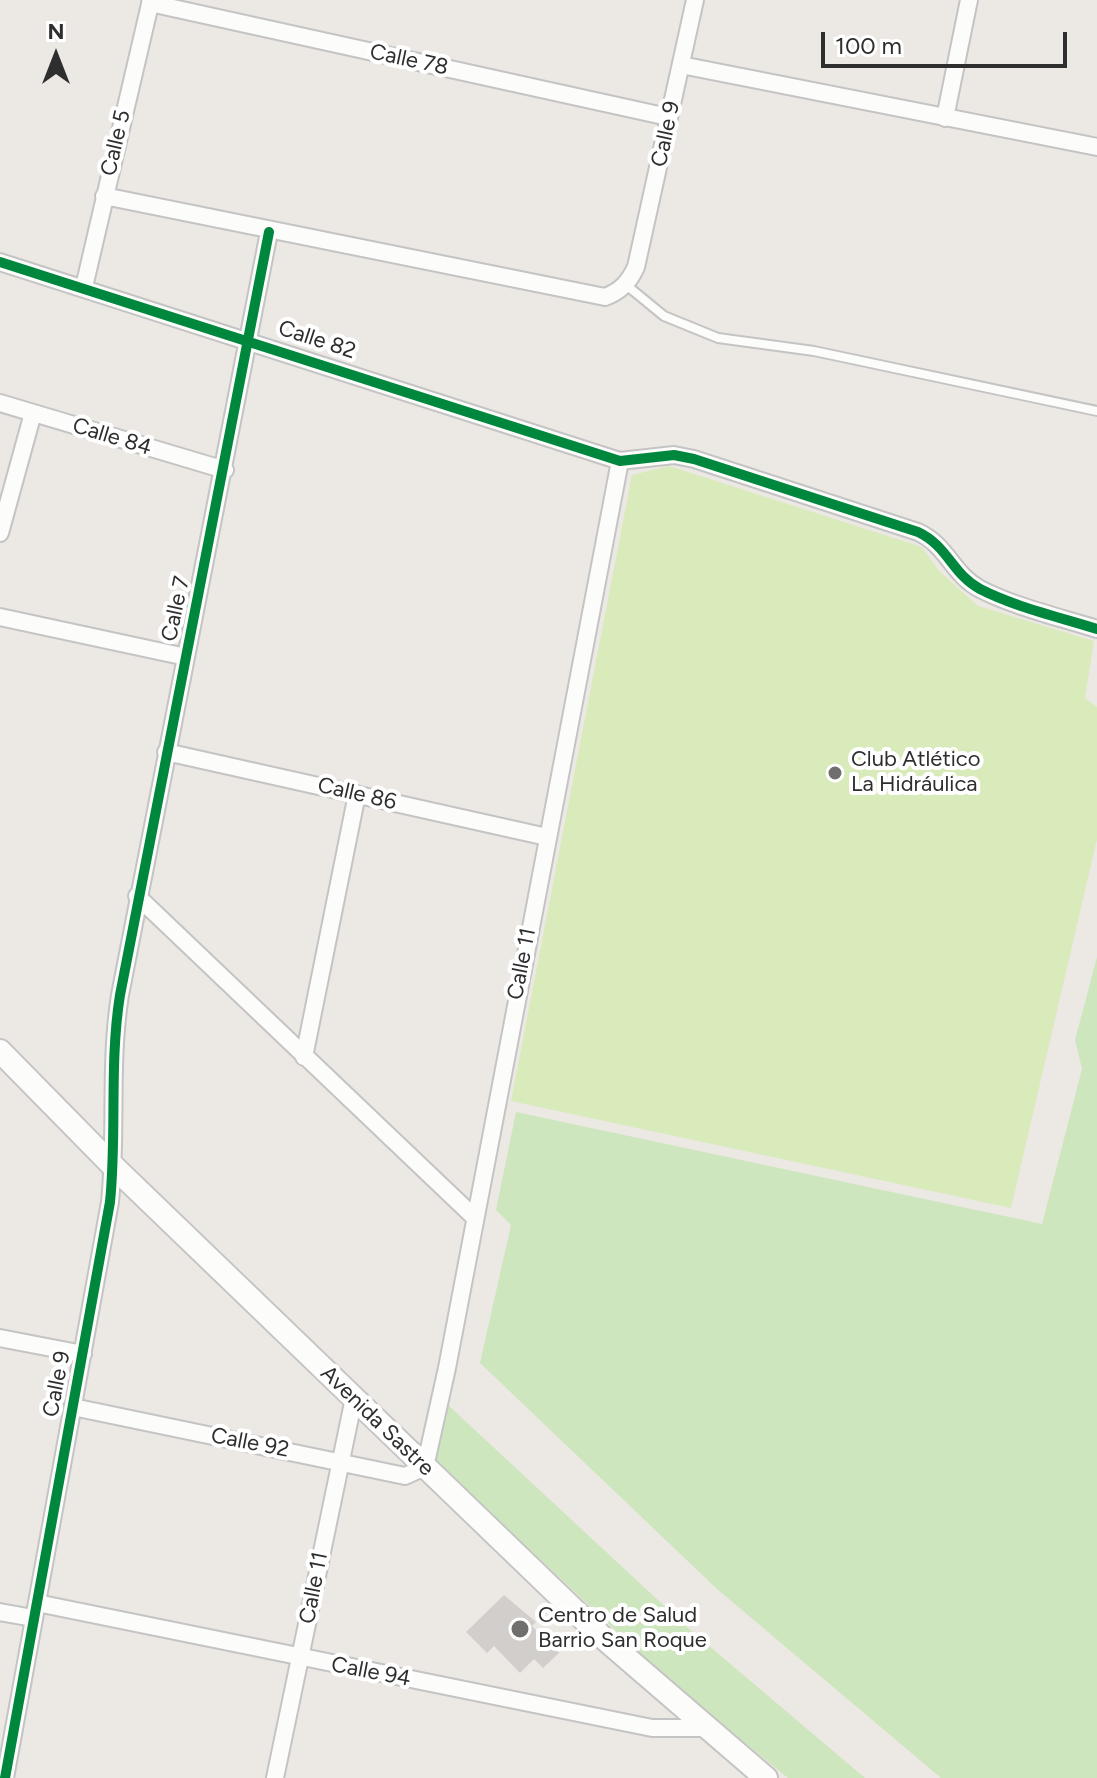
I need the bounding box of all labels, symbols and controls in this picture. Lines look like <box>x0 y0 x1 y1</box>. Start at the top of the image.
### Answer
north arrow <box>16 16 96 96</box>
scale bar <box>825 16 1071 66</box>
text: N <box>47 18 65 45</box>
text: 100 m <box>835 31 902 60</box>
street label: Calle 78 <box>367 39 451 81</box>
street label: Calle 9 <box>646 99 686 169</box>
street label: Calle 5 <box>96 107 136 179</box>
street label: Calle 82 <box>275 315 359 365</box>
street label: Calle 84 <box>69 412 155 462</box>
street label: Calle 7 <box>156 574 196 644</box>
place label: Club Atlético La Hidráulica <box>851 747 980 798</box>
marker: Club Atlético La Hidráulica <box>826 764 844 782</box>
street label: Calle 86 <box>315 772 399 816</box>
street label: Calle 11 <box>502 926 542 1002</box>
street label: Calle 9 <box>38 1349 76 1419</box>
street label: Avenida Sastre <box>315 1360 439 1482</box>
street label: Calle 92 <box>209 1423 291 1463</box>
street label: Calle 11 <box>294 1550 334 1626</box>
place label: Centro de Salud Barrio San Roque <box>538 1603 707 1654</box>
marker: Centro de Salud Barrio San Roque <box>509 1618 531 1640</box>
street label: Calle 94 <box>329 1651 413 1693</box>

